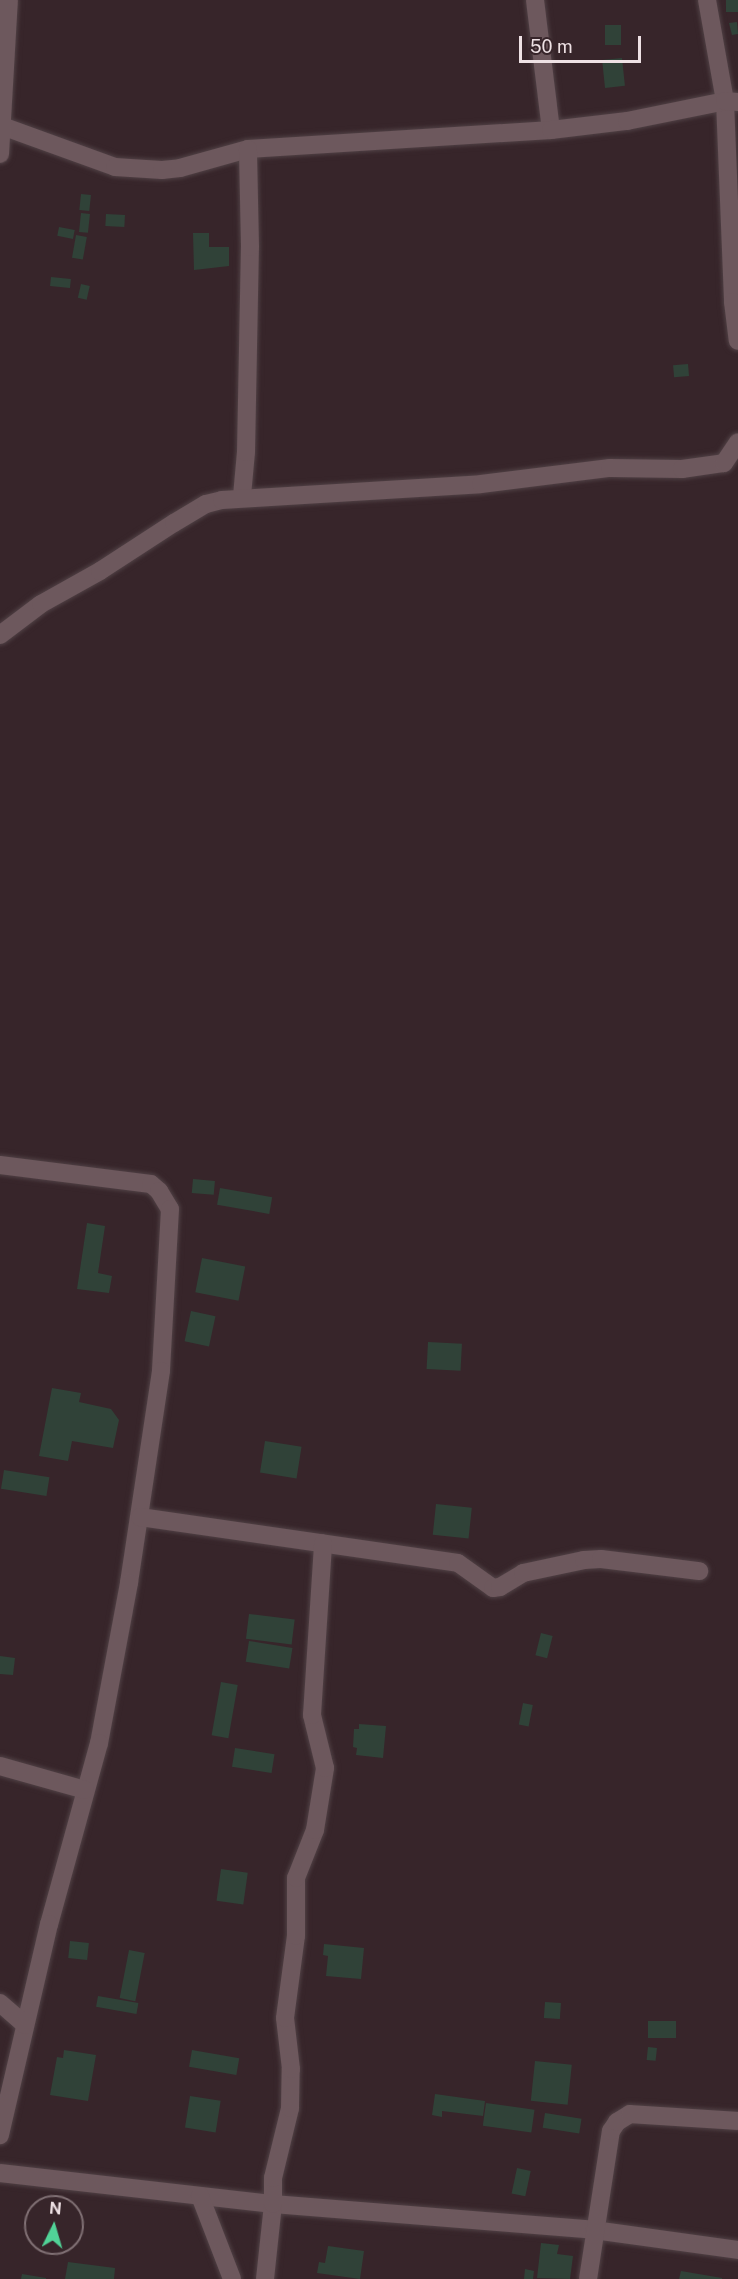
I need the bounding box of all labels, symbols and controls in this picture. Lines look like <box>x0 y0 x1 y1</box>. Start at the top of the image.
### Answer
scale bar <box>522 24 644 62</box>
text: 50 m <box>530 36 573 57</box>
north arrow <box>24 2195 84 2255</box>
text: N <box>48 2199 62 2219</box>

